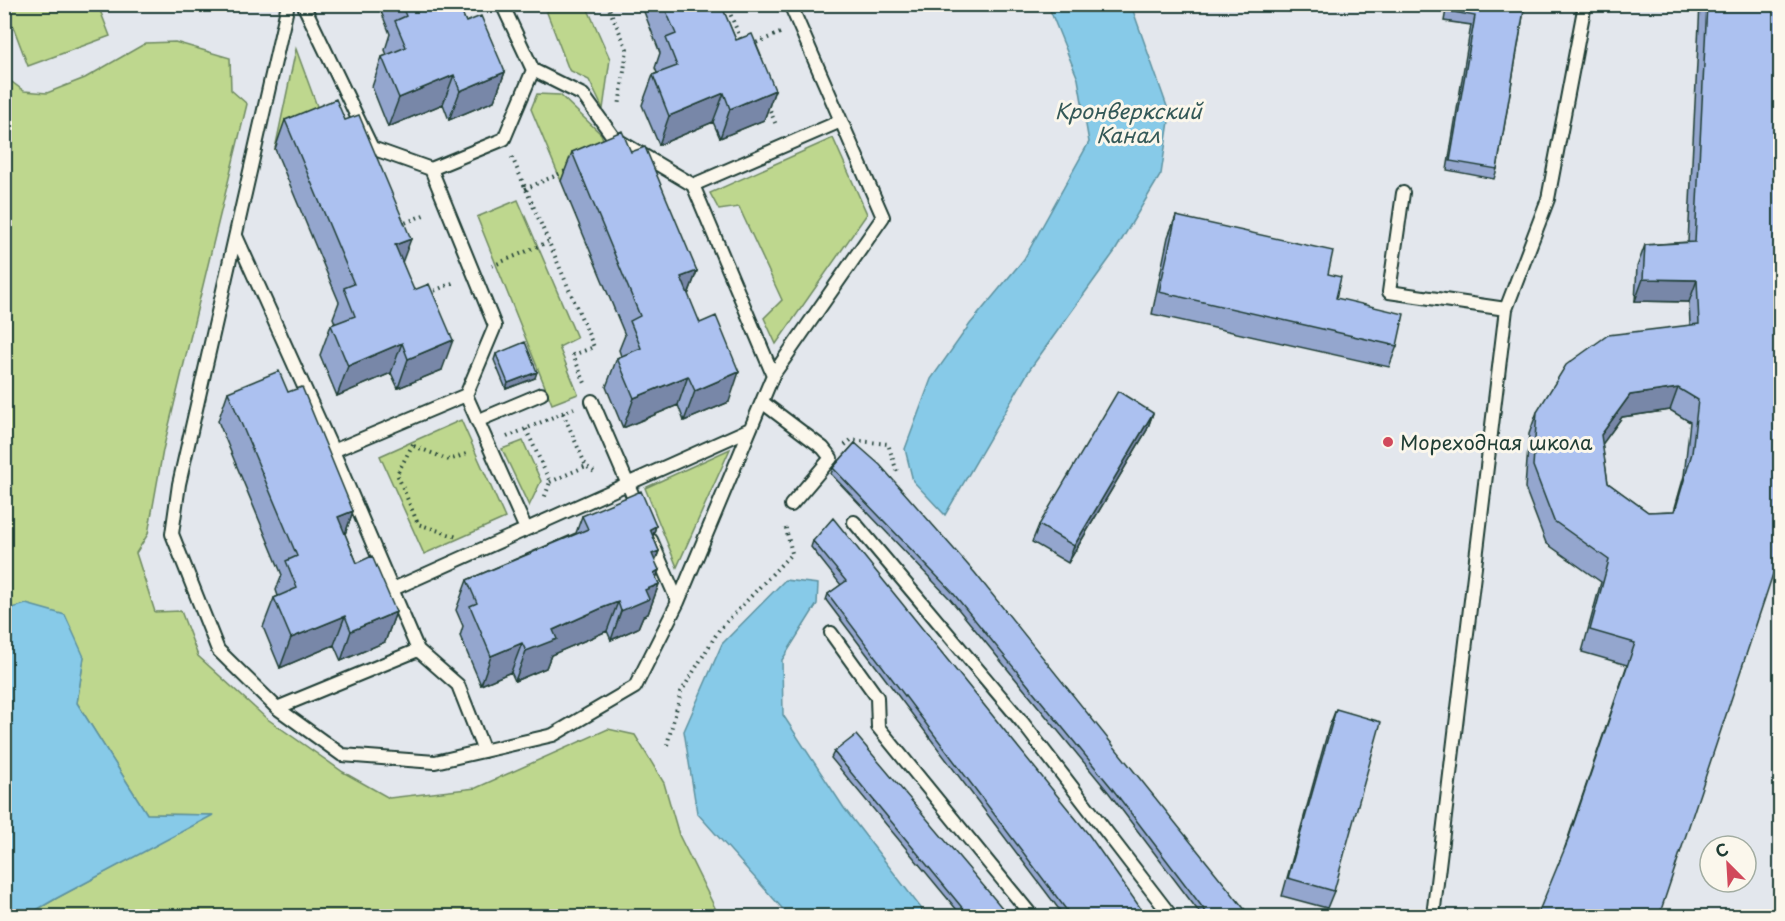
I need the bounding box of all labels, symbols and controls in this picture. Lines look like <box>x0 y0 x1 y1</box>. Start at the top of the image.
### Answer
water label: Кронверкский Канал <box>1055 94 1204 150</box>
place label: Мореходная школа <box>1400 427 1593 457</box>
marker: Мореходная школа <box>1381 435 1395 449</box>
north arrow <box>1698 834 1758 894</box>
text: С <box>1711 836 1732 863</box>

